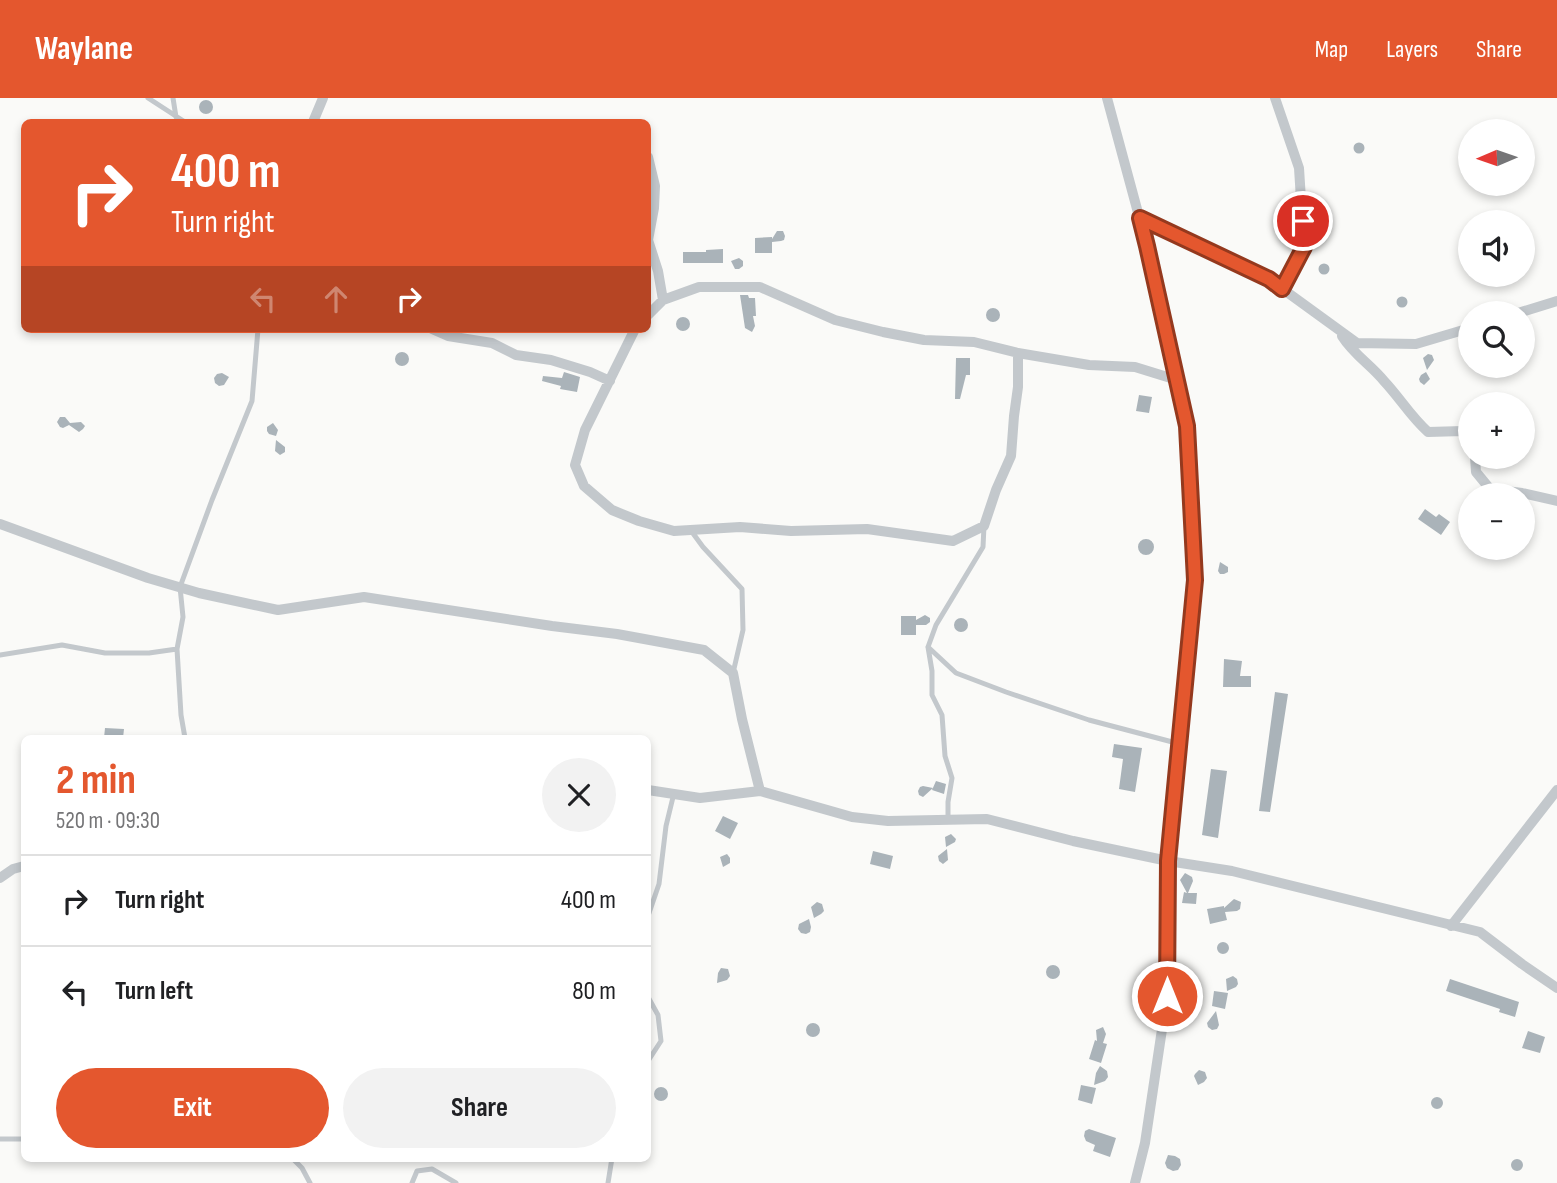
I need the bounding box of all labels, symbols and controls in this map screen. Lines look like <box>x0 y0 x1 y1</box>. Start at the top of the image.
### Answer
text: Waylane <box>35 29 133 69</box>
text: Map <box>1315 35 1348 64</box>
text: Layers <box>1386 35 1438 64</box>
text: Share <box>1476 35 1522 64</box>
north arrow <box>1458 119 1535 196</box>
map controls <box>1458 119 1535 560</box>
text: 400 m <box>171 143 281 202</box>
icon: right <box>56 147 147 238</box>
pin <box>1273 191 1333 251</box>
icon: arrive <box>1284 202 1322 240</box>
text: Turn right <box>171 203 275 242</box>
button: sound <box>1458 210 1535 287</box>
icon: left <box>244 280 282 318</box>
icon: ahead <box>317 280 355 318</box>
icon: right <box>390 280 428 318</box>
button: search <box>1458 301 1535 378</box>
button: + <box>1458 392 1535 469</box>
button: − <box>1458 483 1535 560</box>
text: 2 min <box>56 755 136 806</box>
button: close <box>542 758 616 832</box>
text: 520 m · 09:30 <box>56 807 160 835</box>
icon: right <box>56 882 94 920</box>
text: Turn right <box>115 885 204 916</box>
text: 400 m <box>561 885 616 916</box>
position arrow <box>1130 959 1204 1033</box>
icon: left <box>56 973 94 1011</box>
text: Turn left <box>115 976 193 1007</box>
text: 80 m <box>572 976 616 1007</box>
button: Exit <box>56 1068 329 1148</box>
button: Share <box>343 1068 616 1148</box>

